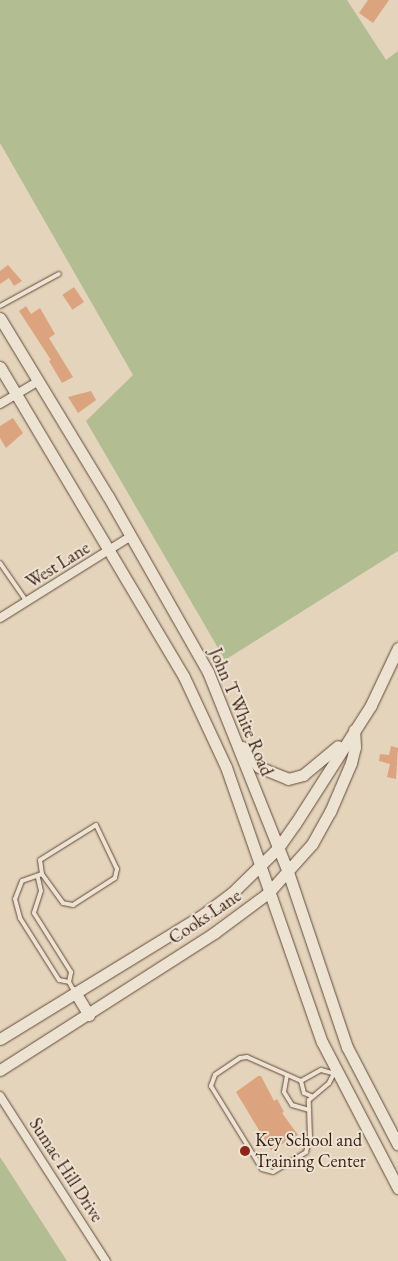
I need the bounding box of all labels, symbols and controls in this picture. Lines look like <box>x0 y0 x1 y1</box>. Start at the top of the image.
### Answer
street label: West Lane <box>22 537 94 593</box>
street label: John T White Road <box>204 645 278 779</box>
street label: Cooks Lane <box>165 885 245 949</box>
street label: Sumac Hill Drive <box>24 1114 108 1226</box>
place label: Key School and Training Center <box>255 1130 366 1172</box>
marker: Key School and Training Center <box>239 1145 251 1157</box>

